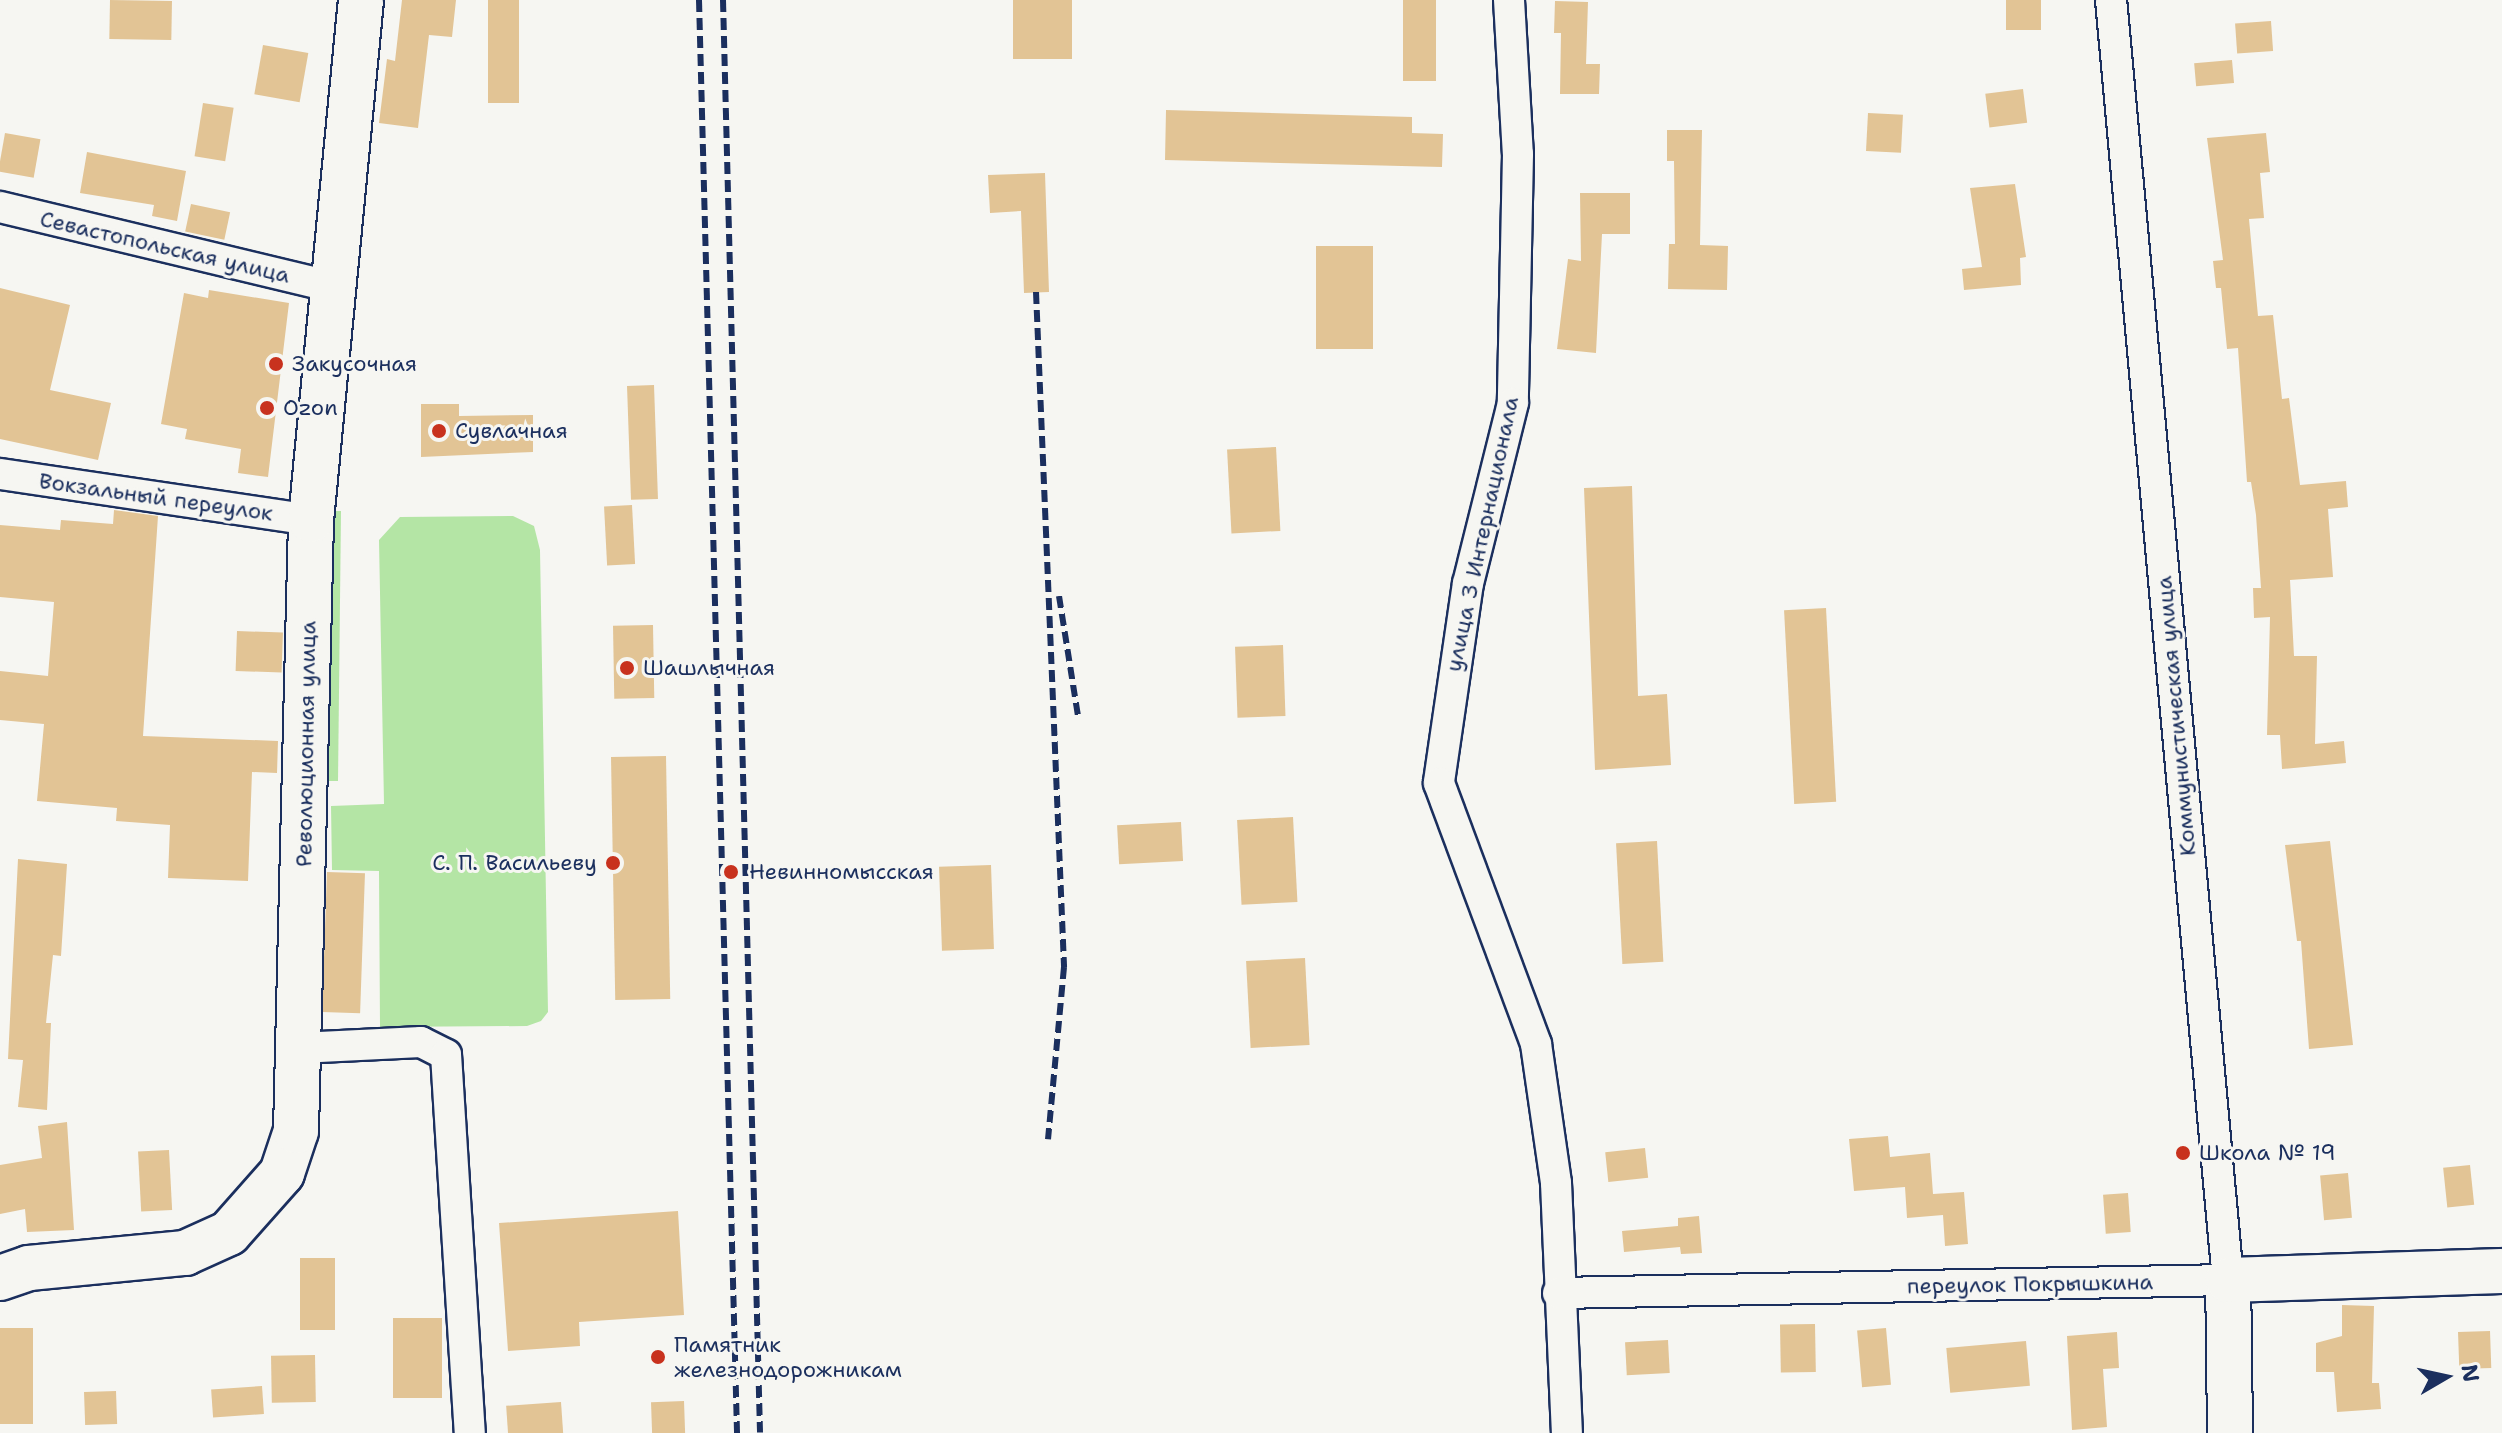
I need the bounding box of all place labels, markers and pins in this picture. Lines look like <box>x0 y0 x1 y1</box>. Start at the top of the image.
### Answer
place label: Закусочная <box>292 351 417 377</box>
marker: Закусочная <box>267 355 285 373</box>
place label: Ozon <box>283 395 338 421</box>
marker: Ozon <box>258 399 276 417</box>
place label: Сувлачная <box>455 418 568 444</box>
marker: Сувлачная <box>430 422 448 440</box>
place label: Шашлычная <box>643 655 775 681</box>
marker: Шашлычная <box>618 659 636 677</box>
place label: С. П. Васильеву <box>432 850 597 876</box>
marker: С. П. Васильеву <box>604 854 622 872</box>
place label: Невинномысская <box>749 859 934 885</box>
marker: Невинномысская <box>720 861 742 883</box>
place label: Школа № 19 <box>2199 1140 2336 1166</box>
marker: Школа № 19 <box>2174 1144 2192 1162</box>
place label: Памятник железнодорожникам <box>674 1331 902 1382</box>
marker: Памятник железнодорожникам <box>649 1348 667 1366</box>

